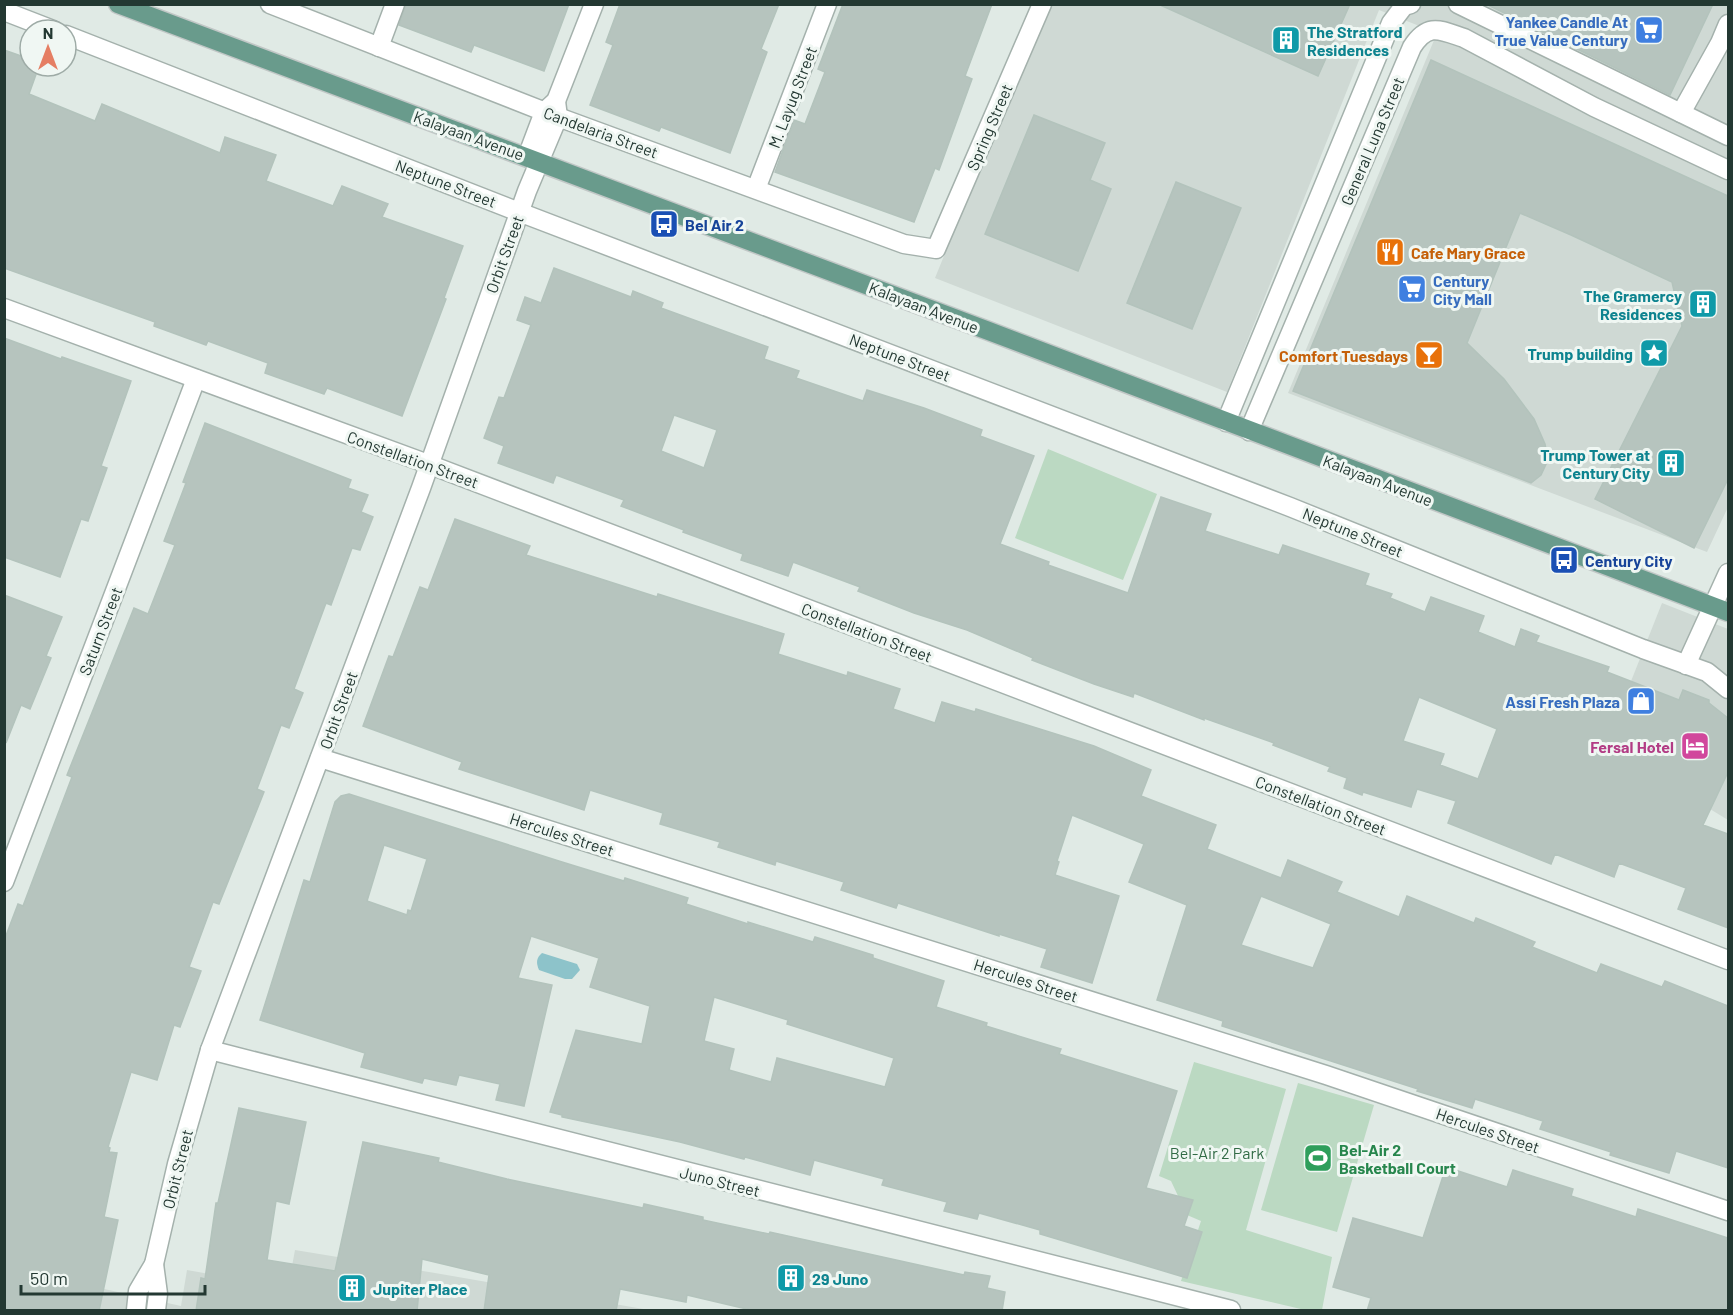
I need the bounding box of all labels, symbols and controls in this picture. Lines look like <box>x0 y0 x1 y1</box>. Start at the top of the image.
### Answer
place label: Yankee Candle At True Value Century <box>1494 12 1628 49</box>
supermarket icon: Yankee Candle At True Value Century <box>1633 14 1665 46</box>
north arrow <box>18 18 78 78</box>
place label: The Stratford Residences <box>1307 22 1403 59</box>
text: N <box>43 23 53 42</box>
building icon: The Stratford Residences <box>1270 24 1302 56</box>
street label: M. Layug Street <box>764 43 820 151</box>
street label: General Luna Street <box>1336 74 1408 208</box>
street label: Spring Street <box>962 81 1016 173</box>
street label: Candelaria Street <box>541 102 661 162</box>
street label: Kalayaan Avenue <box>411 106 527 164</box>
street label: Neptune Street <box>393 155 499 211</box>
bus stop icon: Bel Air 2 <box>648 208 680 240</box>
street label: Orbit Street <box>481 213 527 295</box>
place label: Bel Air 2 <box>685 215 744 234</box>
restaurant icon: Cafe Mary Grace <box>1374 236 1406 268</box>
place label: Cafe Mary Grace <box>1411 243 1526 262</box>
place label: Century City Mall <box>1433 271 1492 308</box>
supermarket icon: Century City Mall <box>1396 273 1428 305</box>
street label: Kalayaan Avenue <box>866 277 982 337</box>
place label: The Gramercy Residences <box>1583 286 1682 323</box>
building icon: The Gramercy Residences <box>1687 288 1719 320</box>
street label: Neptune Street <box>847 329 953 385</box>
place icon: Trump building <box>1638 337 1670 369</box>
bar icon: Comfort Tuesdays <box>1413 339 1445 371</box>
place label: Trump building <box>1528 344 1633 363</box>
place label: Comfort Tuesdays <box>1279 346 1408 365</box>
street label: Constellation Street <box>345 426 481 492</box>
place label: Trump Tower at Century City <box>1540 445 1650 482</box>
building icon: Trump Tower at Century City <box>1655 447 1687 479</box>
street label: Kalayaan Avenue <box>1320 450 1436 510</box>
street label: Neptune Street <box>1300 503 1406 561</box>
bus stop icon: Century City <box>1548 544 1580 576</box>
place label: Century City <box>1585 551 1673 570</box>
street label: Saturn Street <box>74 584 126 678</box>
street label: Constellation Street <box>799 598 935 666</box>
street label: Orbit Street <box>315 669 361 751</box>
shop icon: Assi Fresh Plaza <box>1625 685 1657 717</box>
place label: Assi Fresh Plaza <box>1505 692 1620 711</box>
hotel icon: Fersal Hotel <box>1679 730 1711 762</box>
place label: Fersal Hotel <box>1590 737 1674 756</box>
street label: Constellation Street <box>1253 771 1389 839</box>
street label: Hercules Street <box>508 808 616 860</box>
street label: Hercules Street <box>972 954 1080 1006</box>
street label: Hercules Street <box>1434 1103 1542 1157</box>
street label: Orbit Street <box>158 1127 196 1211</box>
place label: Bel-Air 2 Basketball Court <box>1339 1140 1456 1177</box>
sports icon: Bel-Air 2 Basketball Court <box>1302 1142 1334 1174</box>
park label: Bel-Air 2 Park <box>1170 1143 1264 1162</box>
street label: Juno Street <box>678 1162 762 1200</box>
scale bar <box>21 1258 206 1296</box>
building icon: 29 Juno <box>775 1262 807 1294</box>
text: 50 m <box>30 1267 68 1289</box>
place label: 29 Juno <box>812 1269 868 1288</box>
building icon: Jupiter Place <box>336 1272 368 1304</box>
place label: Jupiter Place <box>373 1279 468 1298</box>

